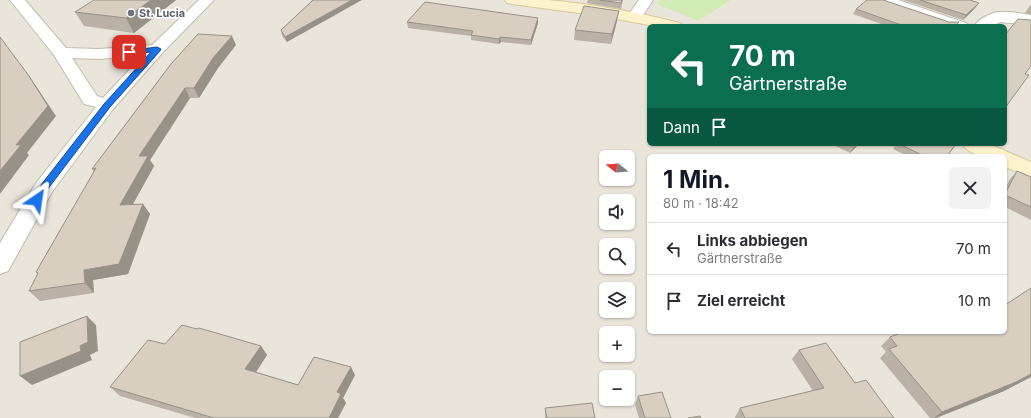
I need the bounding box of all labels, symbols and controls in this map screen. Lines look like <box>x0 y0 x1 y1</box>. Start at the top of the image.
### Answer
place label: St. Lucia <box>139 6 185 20</box>
marker: St. Lucia <box>126 8 136 18</box>
pin <box>112 35 146 69</box>
text: 70 m <box>729 39 796 73</box>
icon: left <box>663 40 715 92</box>
icon: arrive <box>118 41 140 63</box>
text: Gärtnerstraße <box>729 73 847 94</box>
icon: arrive <box>708 116 730 138</box>
text: Dann <box>663 118 700 137</box>
north arrow <box>599 150 635 186</box>
map controls <box>599 150 635 406</box>
text: 1 Min. <box>663 165 731 194</box>
button: close <box>949 167 991 209</box>
position arrow <box>16 179 58 221</box>
button: sound <box>599 194 635 230</box>
text: 80 m · 18:42 <box>663 195 739 211</box>
text: Links abbiegen <box>697 231 808 250</box>
button: search <box>599 238 635 274</box>
icon: left <box>663 238 685 260</box>
text: 70 m <box>956 239 991 258</box>
text: Gärtnerstraße <box>697 250 782 266</box>
button: layers <box>599 282 635 318</box>
icon: arrive <box>663 290 685 312</box>
text: Ziel erreicht <box>697 291 785 310</box>
text: 10 m <box>958 291 991 310</box>
button: + <box>599 326 635 362</box>
button: − <box>599 370 635 406</box>

